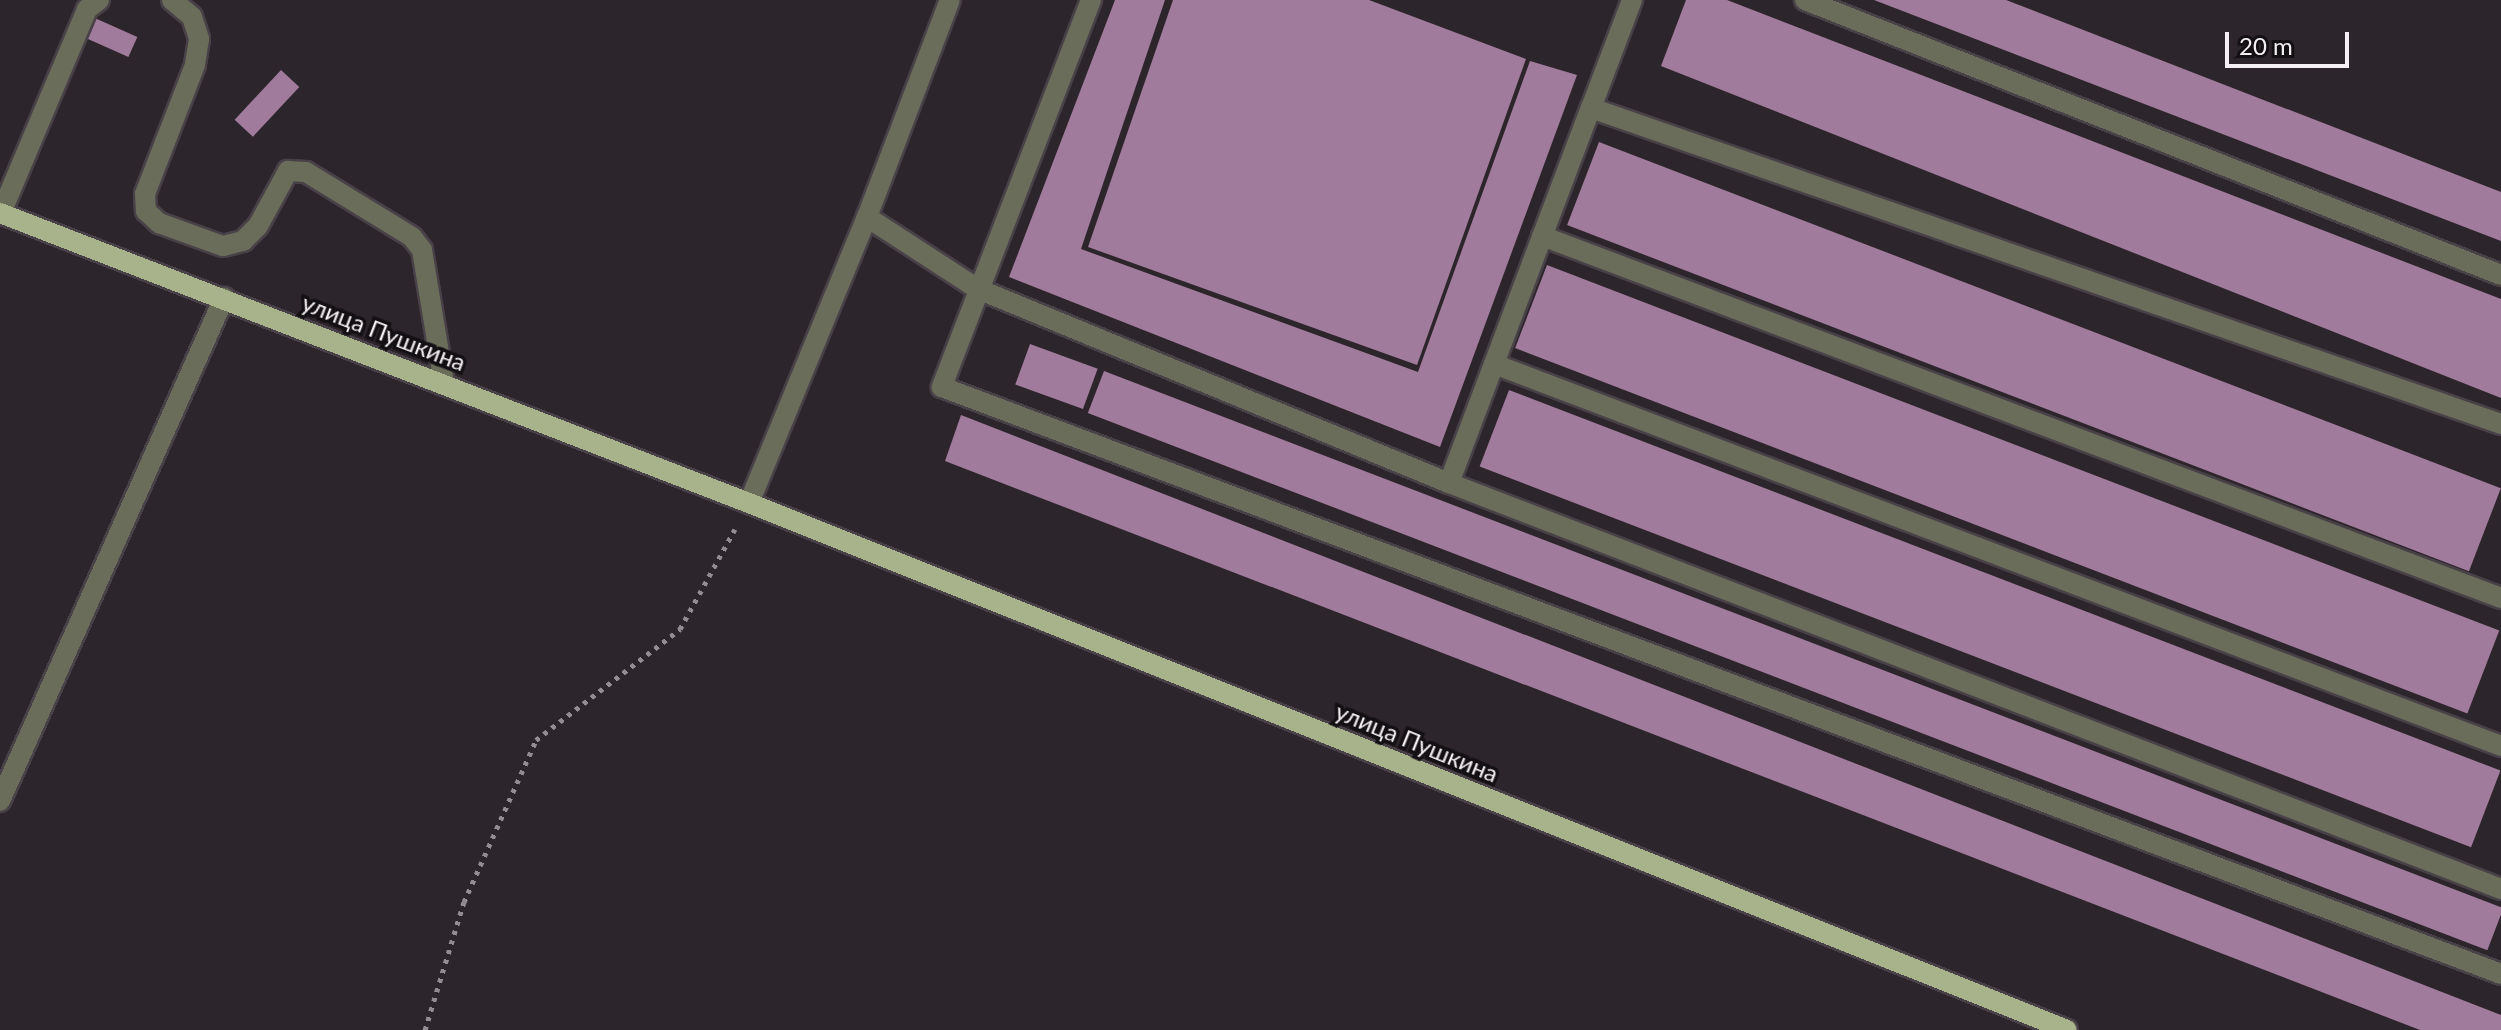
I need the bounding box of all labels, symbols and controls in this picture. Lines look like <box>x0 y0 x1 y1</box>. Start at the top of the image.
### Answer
scale bar <box>2229 16 2353 66</box>
text: 20 m <box>2239 31 2293 60</box>
street label: улица Пушкина <box>298 288 470 376</box>
street label: улица Пушкина <box>1331 696 1503 788</box>

